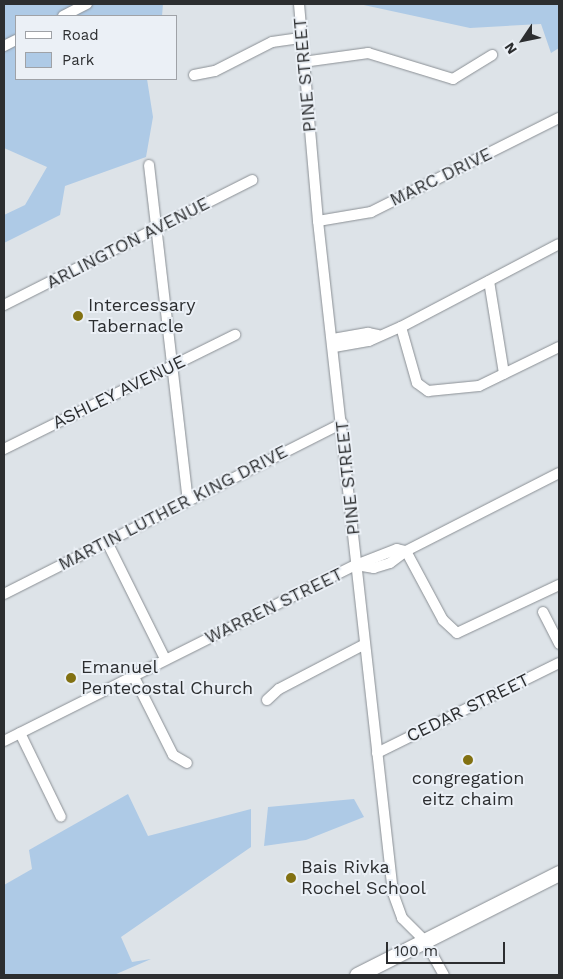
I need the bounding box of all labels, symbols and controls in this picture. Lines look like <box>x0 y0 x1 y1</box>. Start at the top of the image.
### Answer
legend <box>15 15 178 80</box>
north arrow <box>498 15 548 65</box>
street label: PINE STREET <box>289 17 321 133</box>
text: Road <box>62 26 99 44</box>
text: N <box>501 40 520 57</box>
text: Park <box>62 51 94 69</box>
street label: MARC DRIVE <box>386 143 496 211</box>
street label: ARLINGTON AVENUE <box>43 192 213 294</box>
place label: Intercessary Tabernacle <box>88 295 195 338</box>
marker: Intercessary Tabernacle <box>72 310 84 322</box>
street label: ASHLEY AVENUE <box>48 350 190 434</box>
street label: PINE STREET <box>331 420 365 536</box>
street label: MARTIN LUTHER KING DRIVE <box>55 441 291 575</box>
street label: WARREN STREET <box>201 563 347 649</box>
place label: Emanuel Pentecostal Church <box>81 657 254 700</box>
street label: CEDAR STREET <box>403 669 533 747</box>
marker: Emanuel Pentecostal Church <box>65 672 77 684</box>
marker: congregation eitz chaim <box>462 754 474 766</box>
place label: congregation eitz chaim <box>412 768 524 811</box>
place label: Bais Rivka Rochel School <box>301 857 427 900</box>
marker: Bais Rivka Rochel School <box>285 872 297 884</box>
scale bar <box>388 932 507 964</box>
text: 100 m <box>394 942 438 960</box>

